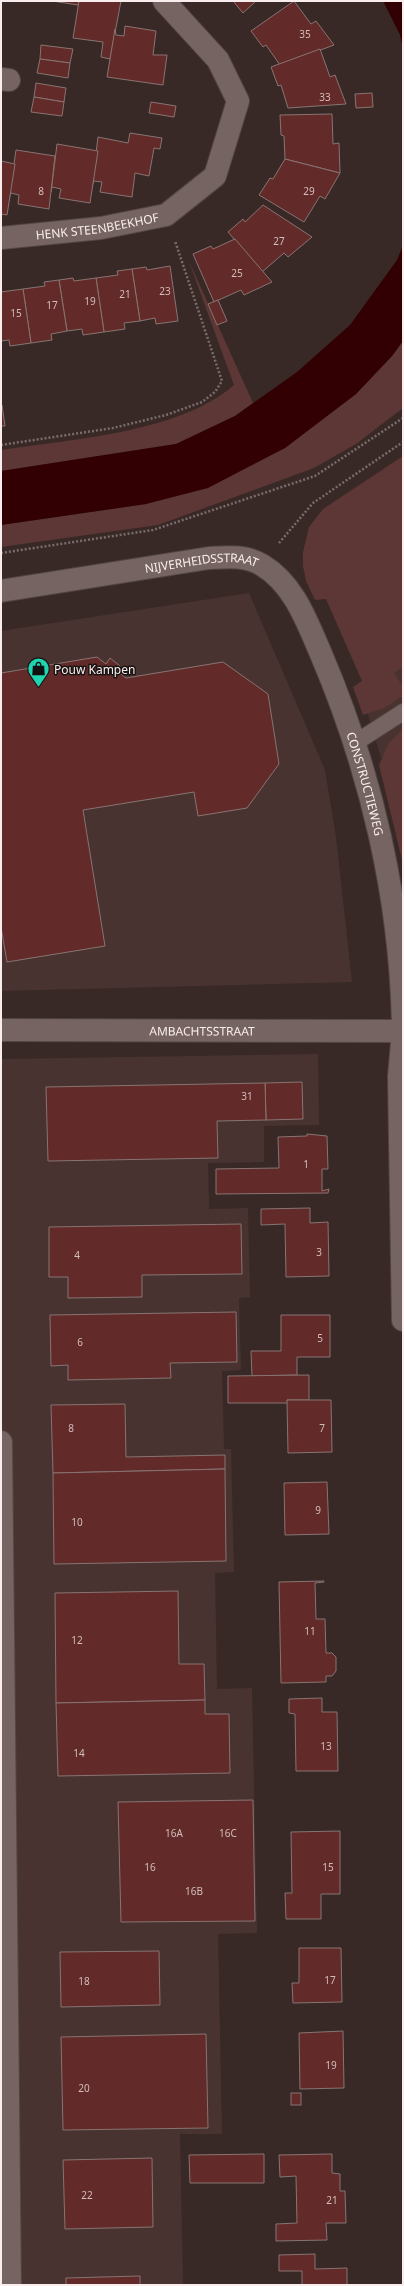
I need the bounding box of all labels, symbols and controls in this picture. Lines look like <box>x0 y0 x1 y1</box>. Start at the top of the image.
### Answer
house number: 35 <box>299 27 311 41</box>
house number: 33 <box>319 90 331 104</box>
house number: 8 <box>38 184 44 198</box>
house number: 29 <box>303 184 315 198</box>
street label: HENK STEENBEEKHOF <box>35 208 160 243</box>
house number: 27 <box>273 234 285 248</box>
house number: 25 <box>231 266 243 280</box>
house number: 23 <box>159 284 171 298</box>
house number: 21 <box>119 287 131 301</box>
house number: 19 <box>84 294 96 308</box>
house number: 17 <box>46 298 58 312</box>
house number: 15 <box>10 306 22 320</box>
street label: NIJVERHEIDSSTRAAT <box>143 549 262 577</box>
shop icon: Pouw Kampen <box>26 656 52 689</box>
place label: Pouw Kampen <box>54 661 135 678</box>
street label: CONSTRUCTIEWEG <box>343 730 388 837</box>
street label: AMBACHTSSTRAAT <box>149 1022 255 1039</box>
house number: 31 <box>241 1089 253 1103</box>
house number: 1 <box>303 1157 309 1171</box>
house number: 3 <box>316 1245 322 1259</box>
house number: 4 <box>74 1248 80 1262</box>
house number: 5 <box>317 1331 323 1345</box>
house number: 6 <box>77 1335 83 1349</box>
house number: 8 <box>68 1421 74 1435</box>
house number: 7 <box>319 1421 325 1435</box>
house number: 9 <box>315 1503 321 1517</box>
house number: 10 <box>71 1515 83 1529</box>
house number: 11 <box>304 1624 316 1638</box>
house number: 12 <box>71 1633 83 1647</box>
house number: 13 <box>320 1739 332 1753</box>
house number: 14 <box>73 1746 85 1760</box>
house number: 16A <box>165 1826 184 1840</box>
house number: 16C <box>219 1826 238 1840</box>
house number: 16 <box>144 1860 156 1874</box>
house number: 15 <box>322 1860 334 1874</box>
house number: 16B <box>185 1884 203 1898</box>
house number: 17 <box>324 1973 336 1987</box>
house number: 18 <box>78 1974 90 1988</box>
house number: 19 <box>325 2058 337 2072</box>
house number: 20 <box>78 2081 90 2095</box>
house number: 22 <box>81 2188 93 2202</box>
house number: 21 <box>326 2193 338 2207</box>

